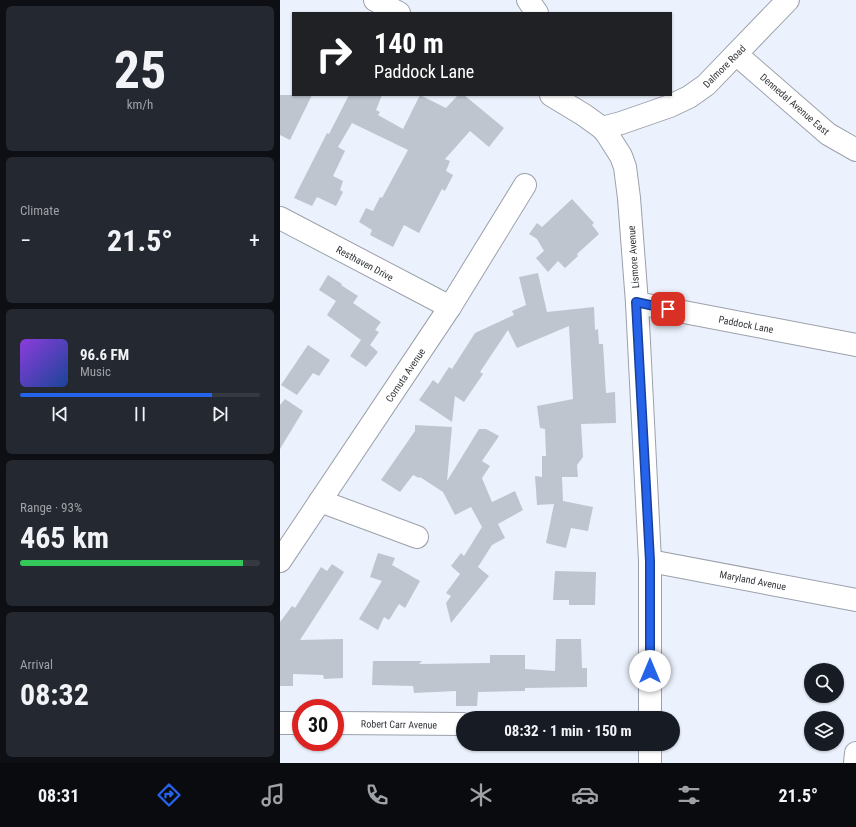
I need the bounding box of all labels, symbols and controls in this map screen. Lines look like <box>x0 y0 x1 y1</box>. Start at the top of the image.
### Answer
text: 140 m <box>374 27 444 60</box>
icon: right <box>308 28 360 80</box>
text: 25 <box>114 40 166 101</box>
street label: Dalmore Road <box>701 43 748 90</box>
text: Paddock Lane <box>374 61 474 82</box>
street label: Dennedal Avenue East <box>758 72 831 137</box>
text: km/h <box>127 97 153 112</box>
text: Climate <box>20 203 59 218</box>
text: 21.5° <box>107 223 173 258</box>
street label: Lismore Avenue <box>626 225 641 289</box>
text: − <box>20 228 31 253</box>
text: + <box>249 228 260 253</box>
street label: Resthaven Drive <box>334 244 395 283</box>
pin <box>651 292 685 326</box>
icon: arrive <box>657 298 679 320</box>
street label: Paddock Lane <box>718 314 775 335</box>
text: 96.6 FM <box>80 346 129 364</box>
street label: Cornuta Avenue <box>383 346 428 404</box>
text: Music <box>80 364 111 379</box>
icon: previous <box>49 403 71 425</box>
icon: pause <box>129 403 151 425</box>
icon: next <box>209 403 231 425</box>
text: Range · 93% <box>20 500 82 515</box>
text: 465 km <box>20 520 109 555</box>
street label: Maryland Avenue <box>719 569 787 592</box>
position arrow <box>629 650 671 692</box>
text: Arrival <box>20 657 53 672</box>
map controls <box>804 663 844 751</box>
button: search <box>804 663 844 703</box>
text: 08:32 <box>20 677 89 712</box>
speed limit sign: 30 <box>292 699 344 751</box>
button: layers <box>804 711 844 751</box>
street label: Robert Carr Avenue <box>361 718 437 731</box>
text: 08:32 · 1 min · 150 m <box>504 722 632 740</box>
icon: directions <box>155 781 183 809</box>
icon: music <box>259 781 287 809</box>
icon: phone <box>363 781 391 809</box>
icon: climate <box>467 781 495 809</box>
icon: car <box>571 781 599 809</box>
icon: filters <box>675 781 703 809</box>
text: 08:31 <box>38 785 79 806</box>
text: 21.5° <box>778 785 818 806</box>

